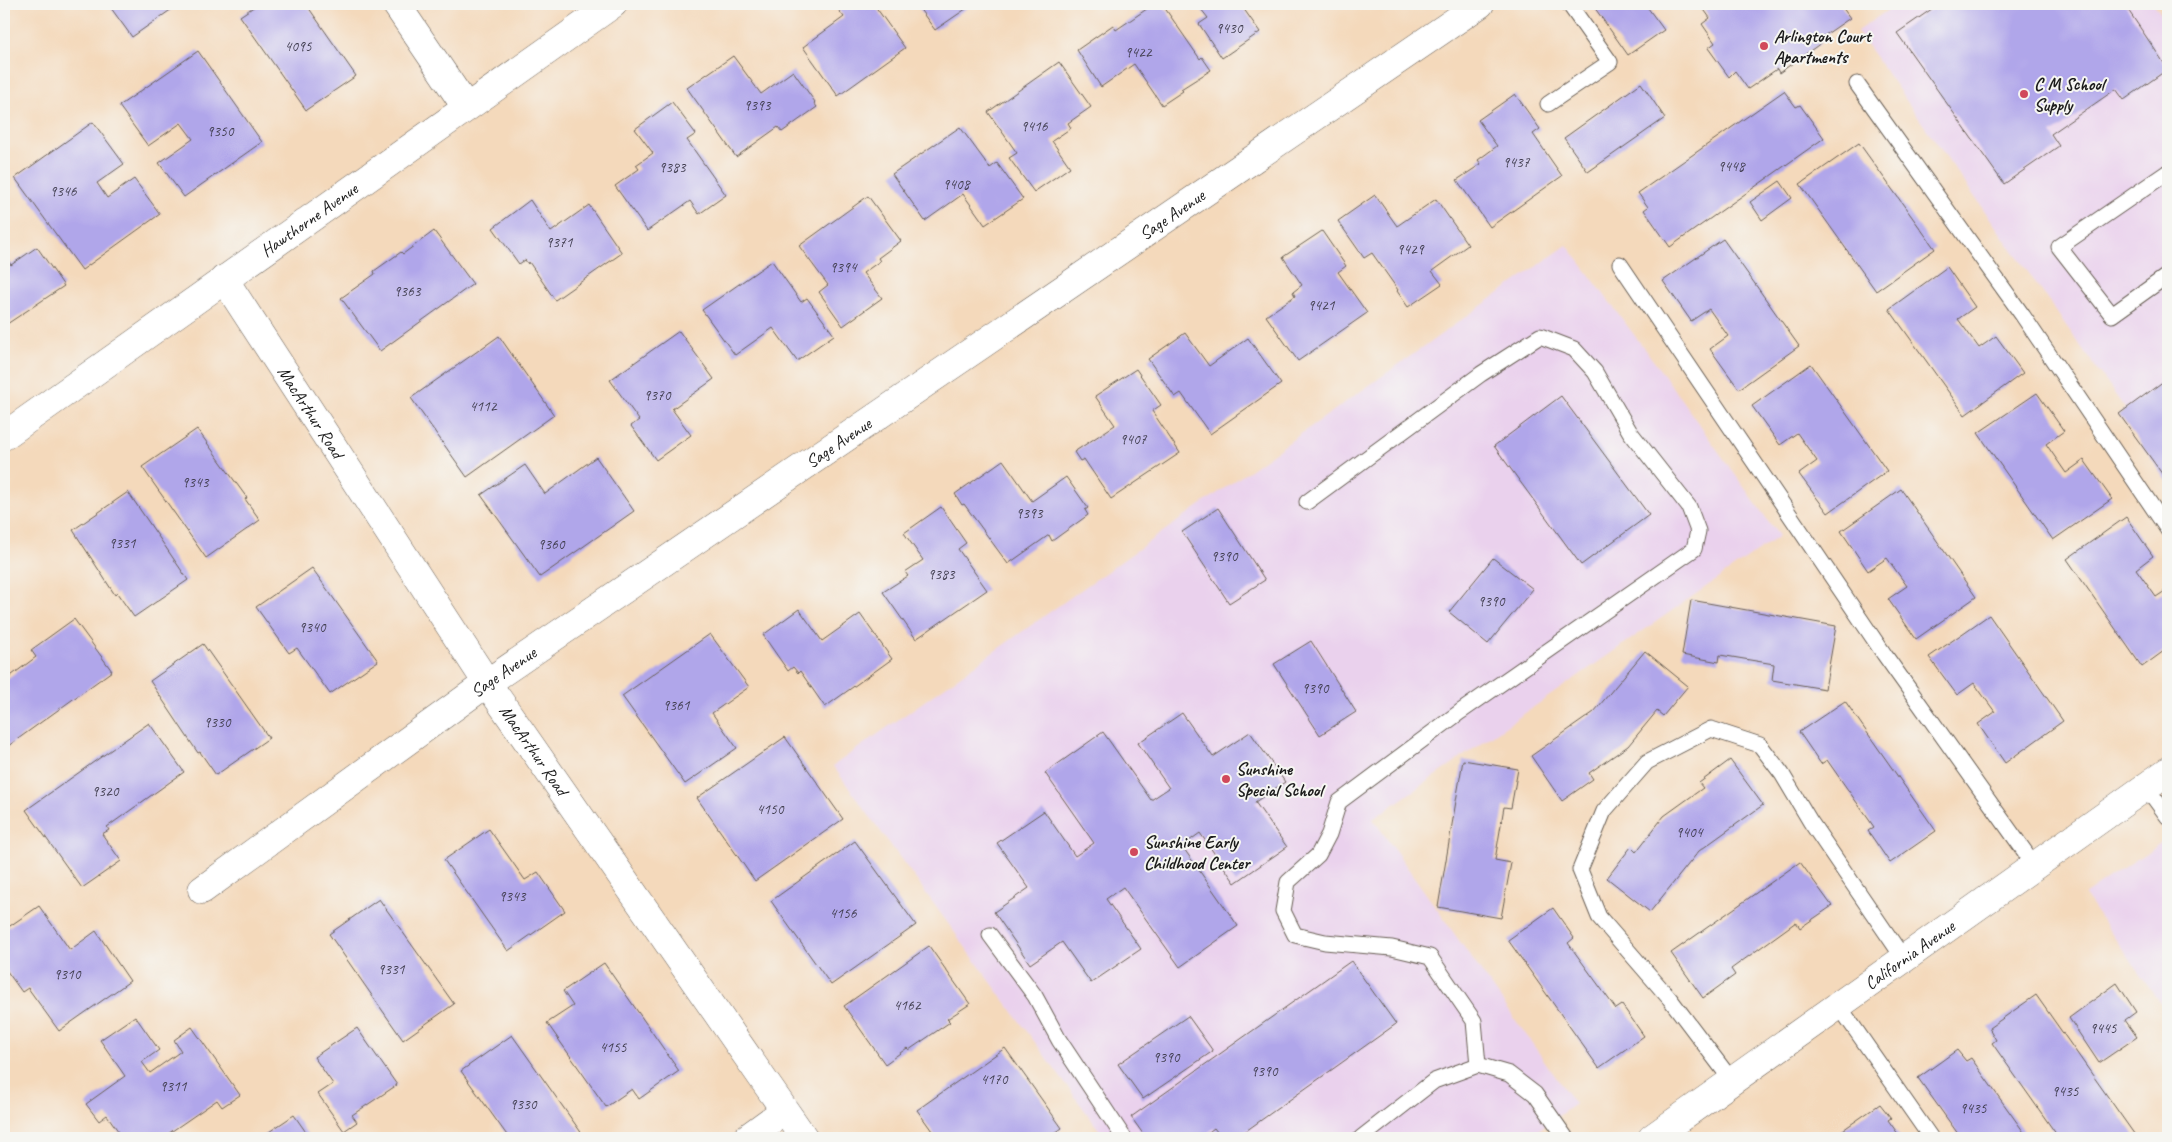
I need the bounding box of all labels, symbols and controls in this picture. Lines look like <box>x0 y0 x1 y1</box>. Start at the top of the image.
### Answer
house number: 9430 <box>1215 19 1244 38</box>
place label: Arlington Court Apartments <box>1774 25 1872 68</box>
house number: 4095 <box>284 37 313 56</box>
marker: Arlington Court Apartments <box>1758 40 1770 52</box>
house number: 9422 <box>1124 43 1153 62</box>
place label: C M School Supply <box>2034 73 2108 116</box>
marker: C M School Supply <box>2018 88 2030 100</box>
house number: 9393 <box>743 96 772 115</box>
house number: 9416 <box>1020 117 1049 136</box>
house number: 9350 <box>206 122 235 141</box>
house number: 9437 <box>1502 153 1531 172</box>
house number: 9448 <box>1717 157 1746 176</box>
house number: 9383 <box>658 158 687 177</box>
house number: 9408 <box>942 175 971 194</box>
street label: Hawthorne Avenue <box>256 177 363 262</box>
house number: 9346 <box>49 182 78 201</box>
street label: Sage Avenue <box>1135 184 1210 245</box>
house number: 9371 <box>545 233 574 252</box>
house number: 9429 <box>1396 240 1425 259</box>
house number: 9394 <box>829 258 858 277</box>
house number: 9363 <box>393 282 422 301</box>
house number: 9421 <box>1307 296 1336 315</box>
street label: MacArthur Road <box>273 362 350 465</box>
house number: 9370 <box>643 386 672 405</box>
house number: 4112 <box>469 397 498 416</box>
street label: Sage Avenue <box>801 412 876 473</box>
house number: 9407 <box>1119 430 1148 449</box>
house number: 9343 <box>181 473 210 492</box>
house number: 9393 <box>1015 504 1044 523</box>
house number: 9331 <box>108 534 137 553</box>
house number: 9360 <box>537 535 566 554</box>
house number: 9390 <box>1210 547 1239 566</box>
house number: 9383 <box>927 565 956 584</box>
house number: 9390 <box>1477 592 1506 611</box>
house number: 9340 <box>298 618 327 637</box>
street label: Sage Avenue <box>466 641 541 702</box>
house number: 9390 <box>1301 679 1330 698</box>
house number: 9361 <box>662 696 691 715</box>
street label: MacArthur Road <box>495 701 575 802</box>
house number: 9330 <box>203 713 232 732</box>
place label: Sunshine Special School <box>1236 758 1326 801</box>
marker: Sunshine Special School <box>1220 773 1232 785</box>
house number: 9320 <box>91 782 120 801</box>
house number: 4150 <box>756 800 785 819</box>
house number: 9404 <box>1675 823 1704 842</box>
place label: Sunshine Early Childhood Center <box>1144 831 1252 874</box>
marker: Sunshine Early Childhood Center <box>1128 846 1140 858</box>
house number: 9343 <box>498 887 527 906</box>
house number: 4156 <box>829 904 858 923</box>
street label: California Avenue <box>1860 915 1960 994</box>
house number: 9331 <box>377 960 406 979</box>
house number: 9310 <box>53 965 82 984</box>
house number: 4162 <box>893 996 922 1015</box>
house number: 9445 <box>2089 1019 2118 1038</box>
house number: 4155 <box>599 1038 628 1057</box>
house number: 9390 <box>1152 1048 1181 1067</box>
house number: 9390 <box>1250 1062 1279 1081</box>
house number: 4170 <box>980 1070 1009 1089</box>
house number: 9311 <box>159 1077 188 1096</box>
house number: 9435 <box>2051 1082 2080 1101</box>
house number: 9330 <box>509 1095 538 1114</box>
house number: 9435 <box>1959 1099 1988 1118</box>

